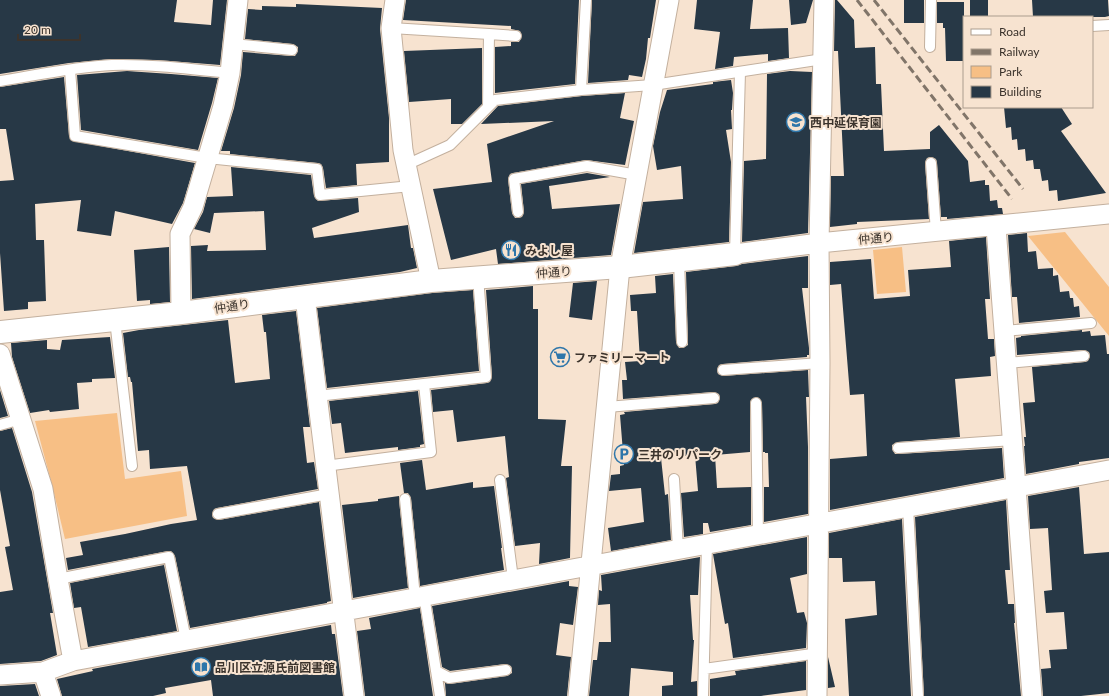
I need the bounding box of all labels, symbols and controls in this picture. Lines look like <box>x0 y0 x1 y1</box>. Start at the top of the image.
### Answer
scale bar <box>18 16 80 42</box>
legend <box>963 16 1093 108</box>
text: 20 m <box>24 22 51 37</box>
text: Road <box>999 24 1026 39</box>
text: Railway <box>999 44 1040 59</box>
text: Park <box>999 64 1023 79</box>
text: Building <box>999 84 1042 99</box>
school or university icon: 西中延保育園 <box>785 111 807 133</box>
place label: 西中延保育園 <box>810 115 882 130</box>
street label: 仲通り <box>857 229 895 247</box>
restaurant icon: みよし屋 <box>500 239 522 261</box>
place label: みよし屋 <box>525 243 573 258</box>
street label: 仲通り <box>536 263 572 281</box>
street label: 仲通り <box>213 296 251 316</box>
supermarket icon: ファミリーマート <box>549 346 571 368</box>
place label: ファミリーマート <box>574 350 670 365</box>
parking icon: 三井のリパーク <box>613 443 635 465</box>
place label: 三井のリパーク <box>638 447 722 462</box>
library icon: 品川区立源氏前図書館 <box>190 656 212 678</box>
place label: 品川区立源氏前図書館 <box>215 660 335 675</box>

